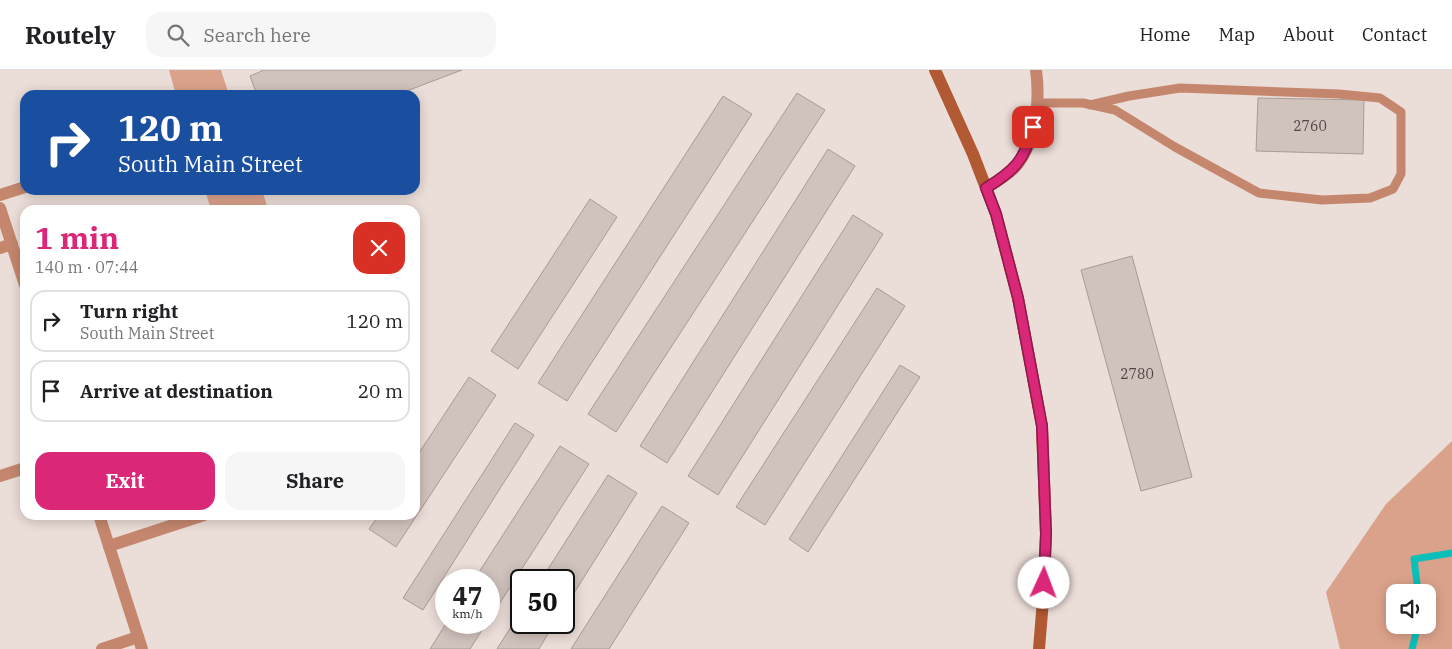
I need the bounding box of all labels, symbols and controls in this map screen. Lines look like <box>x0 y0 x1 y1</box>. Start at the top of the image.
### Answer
search box <box>146 12 496 57</box>
text: Routely <box>25 19 116 51</box>
icon: search <box>164 21 192 49</box>
text: Search here <box>204 23 311 47</box>
text: Home <box>1139 23 1191 46</box>
text: Map <box>1219 23 1255 46</box>
text: About <box>1283 23 1334 46</box>
text: Contact <box>1362 23 1427 46</box>
text: 120 m <box>118 105 223 151</box>
pin <box>1012 106 1054 148</box>
icon: right <box>35 110 100 175</box>
icon: arrive <box>1019 113 1047 141</box>
house number: 2760 <box>1293 117 1327 135</box>
text: South Main Street <box>118 149 303 178</box>
text: 1 min <box>35 218 119 257</box>
button: close <box>353 222 405 274</box>
text: 140 m · 07:44 <box>35 257 138 277</box>
text: Turn right <box>80 299 178 323</box>
icon: right <box>37 307 65 335</box>
text: 120 m <box>346 309 403 333</box>
text: South Main Street <box>80 323 214 343</box>
house number: 2780 <box>1120 365 1154 383</box>
icon: arrive <box>37 377 65 405</box>
text: Arrive at destination <box>80 379 273 403</box>
text: 20 m <box>358 379 403 403</box>
button: Exit <box>35 452 215 510</box>
button: Share <box>225 452 405 510</box>
position arrow <box>1017 556 1069 608</box>
speed limit sign: 50 <box>510 569 575 634</box>
text: 47 <box>452 579 483 612</box>
map controls <box>1386 584 1436 634</box>
button: sound <box>1386 584 1436 634</box>
text: km/h <box>452 606 483 621</box>

